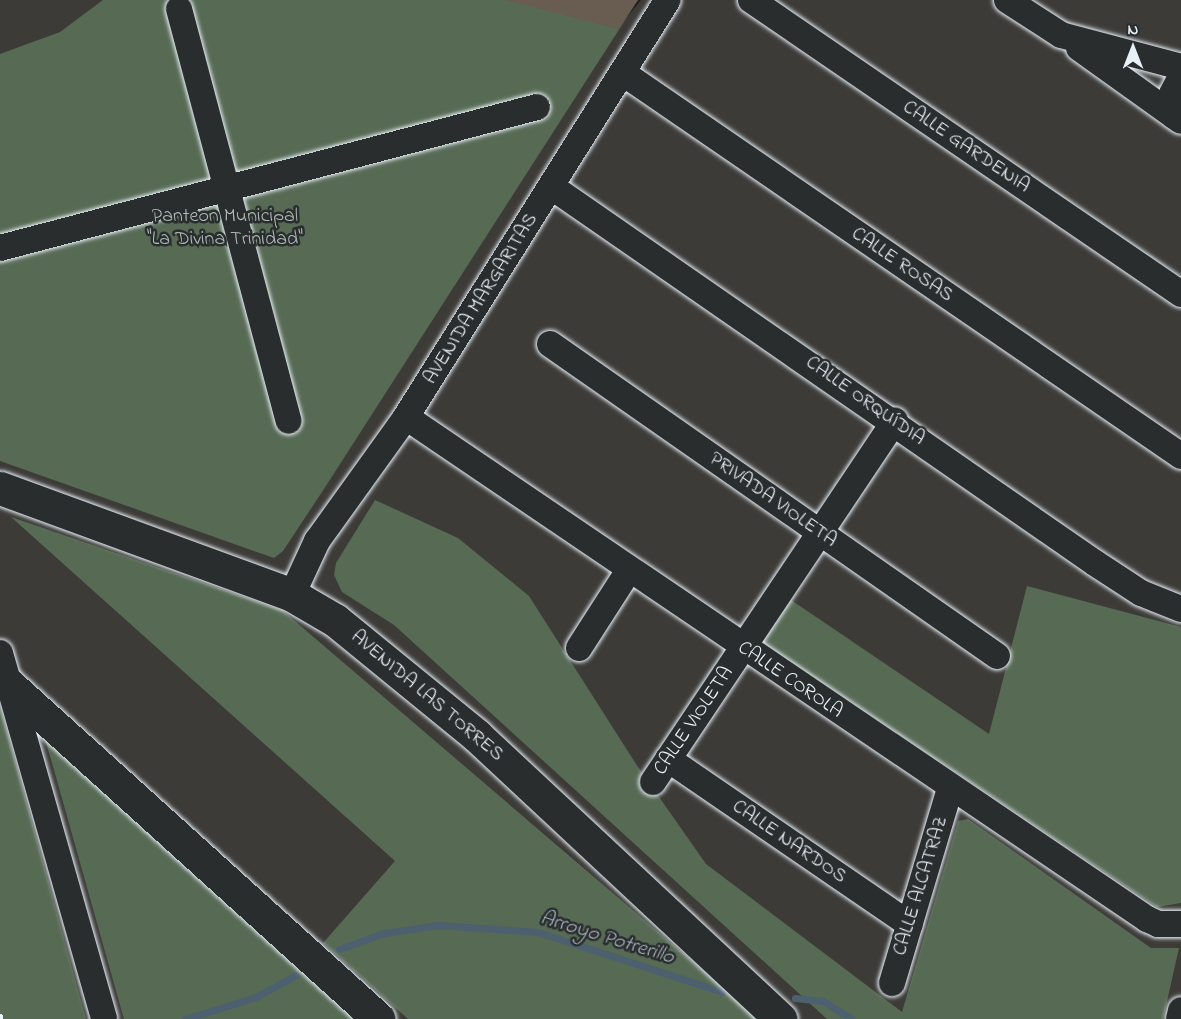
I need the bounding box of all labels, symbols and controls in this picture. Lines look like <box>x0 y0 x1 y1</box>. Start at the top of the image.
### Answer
north arrow <box>1103 18 1163 78</box>
text: N <box>1128 18 1138 42</box>
street label: CALLE GARDENIA <box>898 96 1034 198</box>
park label: Panteon Municipal "La Divina Trinidad" <box>147 204 303 251</box>
street label: AVENIDA MARGARITAS <box>419 209 543 389</box>
street label: CALLE ROSAS <box>847 222 957 308</box>
street label: CALLE ORQUÍDIA <box>801 351 929 451</box>
street label: PRIVADA VIOLETA <box>705 447 841 553</box>
street label: AVENIDA LAS TORRES <box>346 625 508 767</box>
street label: CALLE COROLA <box>733 636 847 724</box>
street label: CALLE VIOLETA <box>649 662 739 780</box>
street label: CALLE NARDOS <box>727 795 851 889</box>
street label: CALLE ALCATRAZ <box>888 813 954 959</box>
water label: Arroyo Potrerillo <box>537 906 677 970</box>

